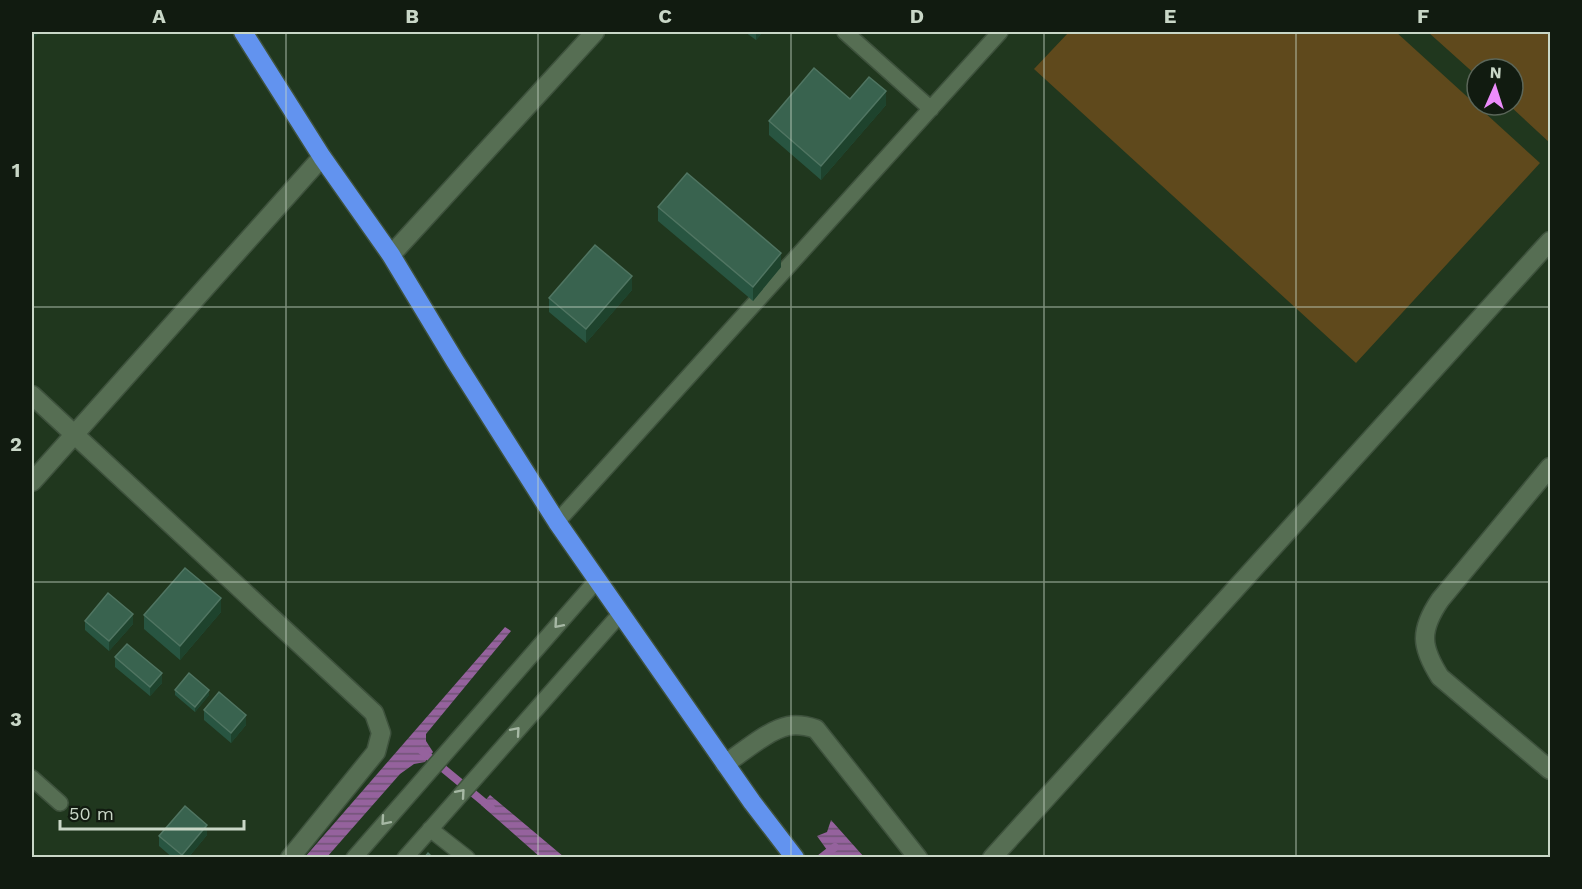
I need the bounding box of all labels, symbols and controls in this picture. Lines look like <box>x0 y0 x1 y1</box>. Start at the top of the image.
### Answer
text: A <box>152 4 166 28</box>
text: B <box>405 4 419 28</box>
text: C <box>658 4 672 28</box>
text: D <box>910 4 924 28</box>
text: E <box>1164 4 1176 28</box>
text: F <box>1417 4 1429 28</box>
north arrow <box>1465 57 1525 117</box>
text: N <box>1489 63 1502 82</box>
text: 1 <box>12 158 20 182</box>
text: 2 <box>10 432 22 456</box>
one-way arrow <box>554 617 565 628</box>
text: 3 <box>10 707 22 731</box>
one-way arrow <box>509 727 520 738</box>
one-way arrow <box>454 790 465 800</box>
scale bar <box>60 793 244 831</box>
text: 50 m <box>69 803 114 824</box>
one-way arrow <box>381 814 392 825</box>

